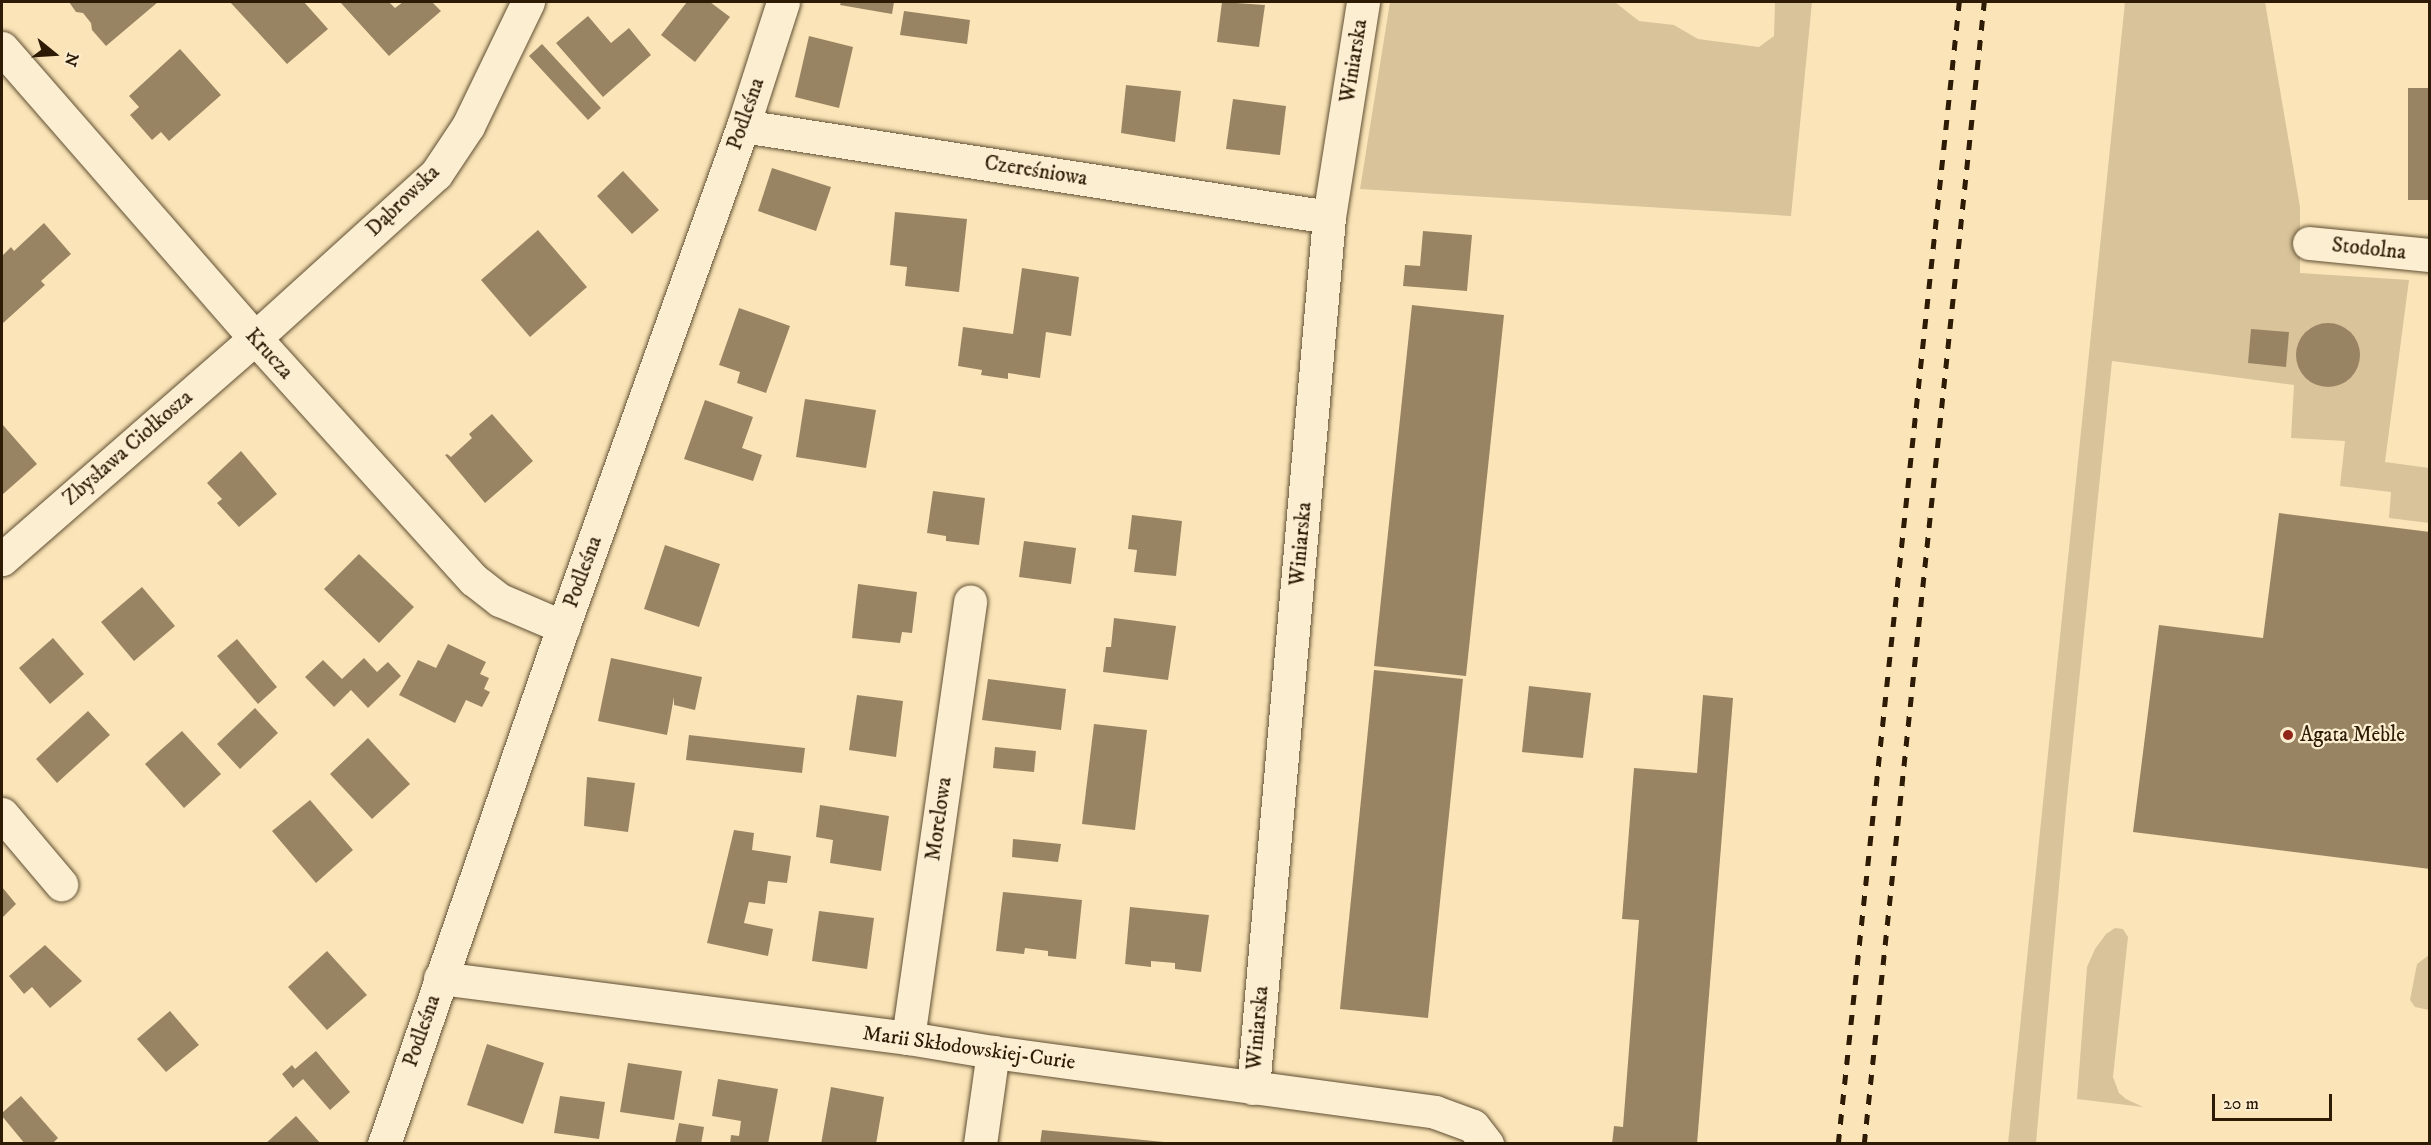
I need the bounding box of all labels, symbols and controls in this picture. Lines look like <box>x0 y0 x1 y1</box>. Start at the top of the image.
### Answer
street label: Winiarska <box>1335 18 1373 104</box>
north arrow <box>24 24 84 84</box>
text: N <box>60 50 83 69</box>
street label: Podleśna <box>722 75 770 153</box>
street label: Czereśniowa <box>983 150 1089 192</box>
street label: Dąbrowska <box>361 160 445 242</box>
street label: Stodolna <box>2331 233 2407 265</box>
street label: Krucza <box>240 323 298 385</box>
street label: Zbysława Ciołkosza <box>58 385 198 511</box>
street label: Winiarska <box>1285 501 1317 587</box>
street label: Podleśna <box>558 533 608 611</box>
place label: Agata Meble <box>2300 722 2405 748</box>
marker: Agata Meble <box>2281 728 2295 742</box>
street label: Morelowa <box>921 776 957 862</box>
street label: Winiarska <box>1242 985 1274 1071</box>
street label: Podleśna <box>398 992 446 1070</box>
street label: Marii Skłodowskiej-Curie <box>861 1021 1077 1075</box>
scale bar <box>2215 1082 2335 1120</box>
text: 20 m <box>2223 1093 2259 1115</box>

